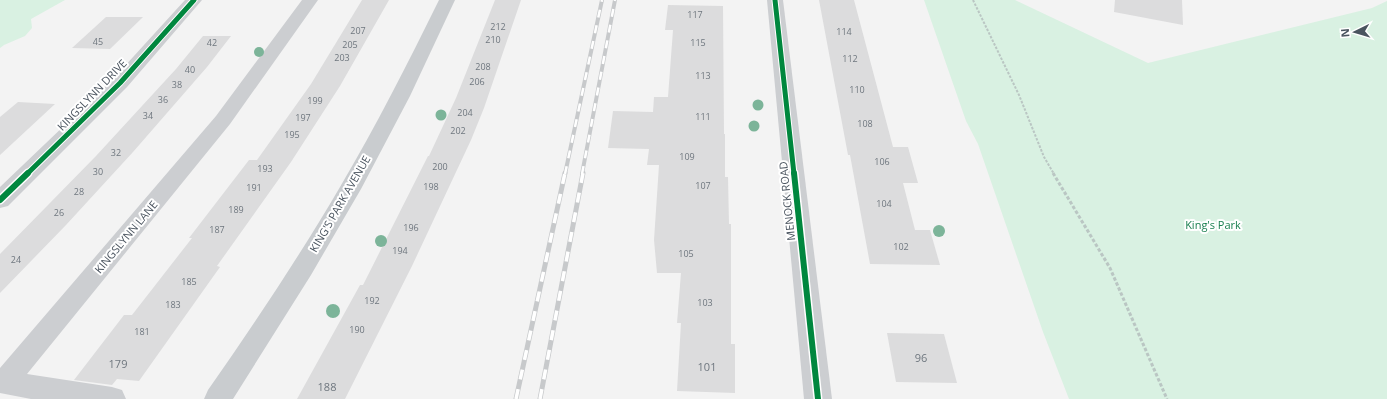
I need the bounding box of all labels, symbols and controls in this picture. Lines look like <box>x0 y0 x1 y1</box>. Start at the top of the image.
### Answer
house number: 117 <box>687 8 703 21</box>
north arrow <box>1335 12 1375 52</box>
house number: 212 <box>490 20 506 33</box>
house number: 207 <box>350 24 366 37</box>
house number: 114 <box>836 25 852 38</box>
text: N <box>1337 28 1352 38</box>
house number: 210 <box>485 33 501 46</box>
house number: 45 <box>93 35 103 48</box>
house number: 42 <box>207 36 217 49</box>
house number: 115 <box>690 36 706 49</box>
house number: 205 <box>342 38 358 51</box>
house number: 203 <box>334 51 350 64</box>
house number: 112 <box>842 52 858 65</box>
street label: KINGSLYNN DRIVE <box>54 56 130 134</box>
house number: 208 <box>475 60 491 73</box>
house number: 40 <box>185 63 195 76</box>
house number: 113 <box>695 69 711 82</box>
house number: 206 <box>469 75 485 88</box>
house number: 38 <box>172 78 182 91</box>
house number: 110 <box>849 83 865 96</box>
house number: 36 <box>158 93 168 106</box>
house number: 199 <box>307 94 323 107</box>
house number: 204 <box>457 106 473 119</box>
house number: 34 <box>143 109 153 122</box>
house number: 111 <box>695 110 711 123</box>
house number: 197 <box>295 111 311 124</box>
house number: 108 <box>857 117 873 130</box>
house number: 202 <box>450 124 466 137</box>
house number: 195 <box>284 128 300 141</box>
house number: 32 <box>111 146 121 159</box>
house number: 109 <box>679 150 695 163</box>
street label: KING'S PARK AVENUE <box>306 153 373 255</box>
house number: 106 <box>874 155 890 168</box>
house number: 200 <box>432 160 448 173</box>
street label: MENOCK ROAD <box>775 161 798 241</box>
house number: 193 <box>257 162 273 175</box>
house number: 30 <box>93 165 103 178</box>
house number: 107 <box>695 179 711 192</box>
house number: 198 <box>423 180 439 193</box>
house number: 191 <box>246 181 262 194</box>
house number: 28 <box>74 185 84 198</box>
street label: KINGSLYNN LANE <box>91 197 160 276</box>
house number: 104 <box>876 197 892 210</box>
house number: 189 <box>228 203 244 216</box>
house number: 26 <box>54 206 64 219</box>
park label: King's Park <box>1185 217 1241 232</box>
house number: 196 <box>403 221 419 234</box>
house number: 187 <box>209 223 225 236</box>
house number: 102 <box>893 240 909 253</box>
house number: 194 <box>392 244 408 257</box>
house number: 105 <box>678 247 694 260</box>
house number: 24 <box>11 253 21 266</box>
house number: 185 <box>181 275 197 288</box>
house number: 192 <box>364 294 380 307</box>
house number: 103 <box>697 296 713 309</box>
house number: 183 <box>165 298 181 311</box>
house number: 190 <box>349 323 365 336</box>
house number: 181 <box>134 325 150 338</box>
house number: 96 <box>915 350 927 365</box>
house number: 179 <box>109 356 127 371</box>
house number: 101 <box>698 359 716 374</box>
house number: 188 <box>318 379 336 394</box>

